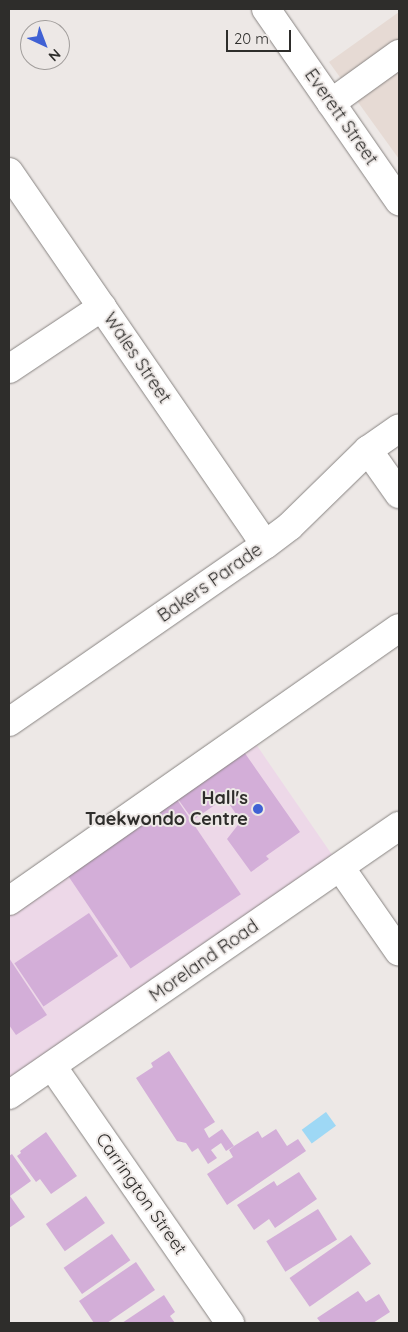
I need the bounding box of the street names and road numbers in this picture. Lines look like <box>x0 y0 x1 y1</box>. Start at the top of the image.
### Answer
street label: Everett Street <box>300 65 382 169</box>
street label: Wales Street <box>99 309 175 407</box>
street label: Bakers Parade <box>154 539 266 627</box>
street label: Moreland Road <box>145 915 263 1007</box>
street label: Carrington Street <box>91 1129 191 1259</box>

